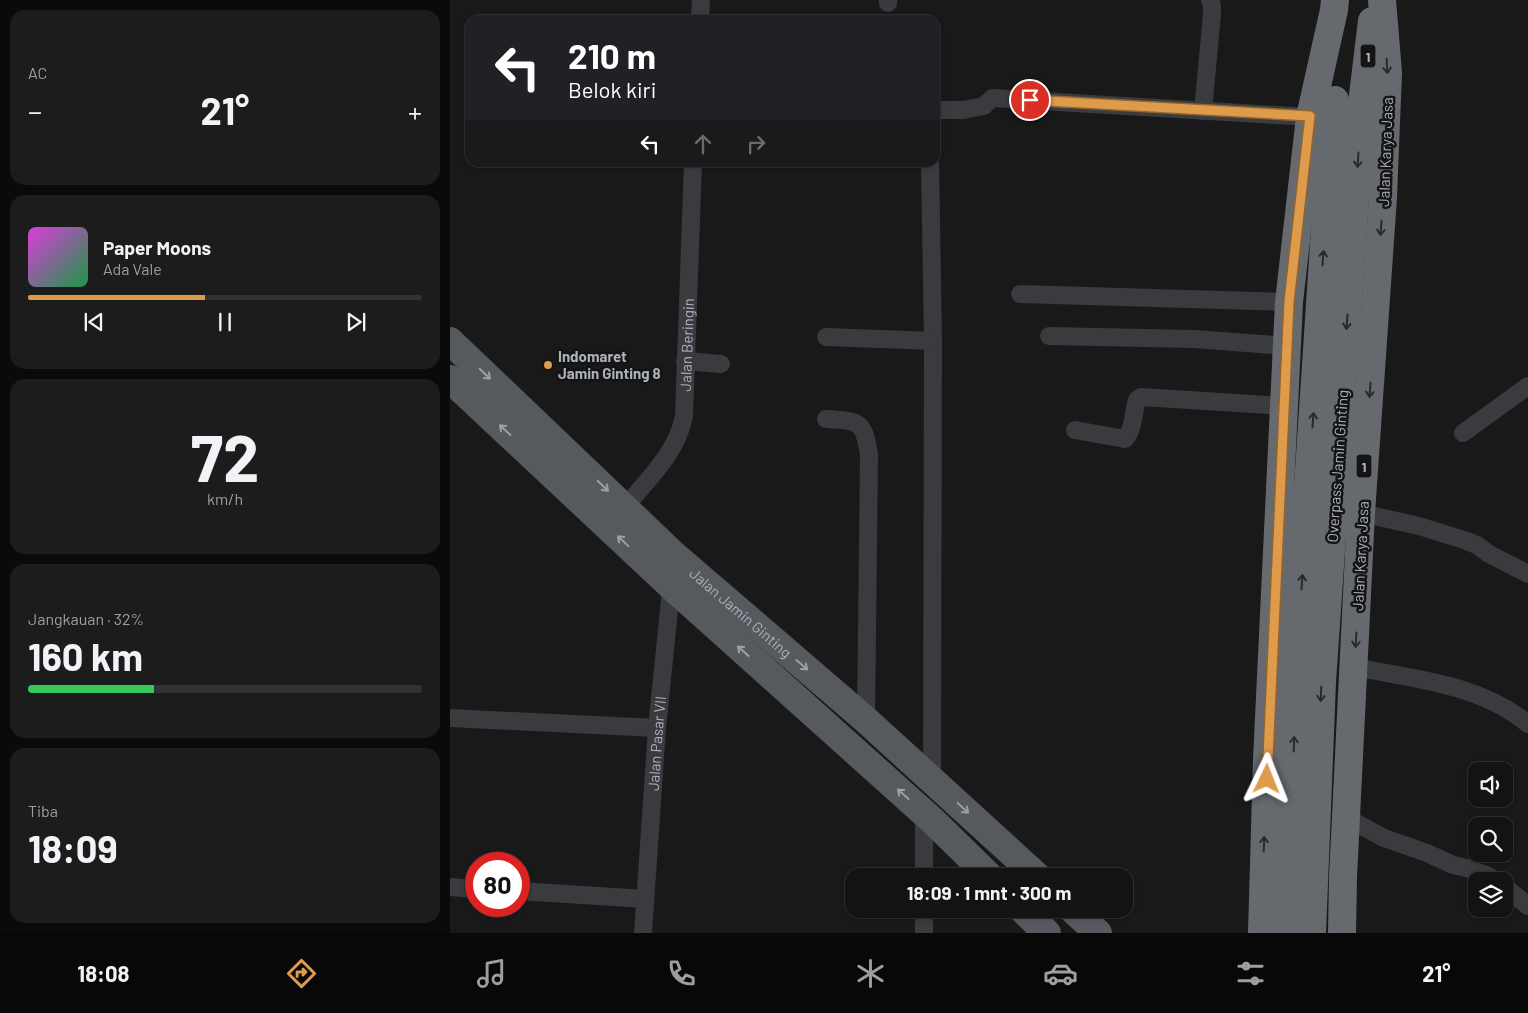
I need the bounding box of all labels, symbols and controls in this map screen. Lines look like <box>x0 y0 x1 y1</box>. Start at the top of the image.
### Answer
text: 210 m <box>568 34 656 76</box>
icon: left <box>485 35 550 100</box>
road number: 1 <box>1360 44 1376 68</box>
one-way arrow <box>1383 58 1392 74</box>
text: AC <box>28 63 47 82</box>
text: Belok kiri <box>568 76 656 102</box>
pin <box>1009 79 1051 121</box>
icon: arrive <box>1016 86 1044 114</box>
text: 21° <box>201 87 249 133</box>
text: − <box>28 94 42 128</box>
text: + <box>408 94 422 128</box>
street label: Jalan Karya Jasa <box>1374 97 1396 207</box>
icon: left <box>636 130 664 158</box>
icon: ahead <box>689 130 717 158</box>
icon: right <box>742 130 770 158</box>
one-way arrow <box>1353 152 1363 168</box>
one-way arrow <box>1376 220 1386 236</box>
text: Paper Moons <box>103 236 211 259</box>
one-way arrow <box>1318 250 1327 266</box>
text: Ada Vale <box>103 259 162 278</box>
street label: Jalan Beringin <box>676 298 697 392</box>
icon: previous <box>80 308 108 336</box>
icon: pause <box>211 308 239 336</box>
icon: next <box>342 308 370 336</box>
one-way arrow <box>1342 314 1351 330</box>
place label: Indomaret Jamin Ginting 8 <box>558 347 661 382</box>
marker: Indomaret Jamin Ginting 8 <box>542 359 554 371</box>
one-way arrow <box>479 368 492 380</box>
one-way arrow <box>1365 382 1374 398</box>
street label: Overpass Jamin Ginting <box>1323 389 1351 543</box>
one-way arrow <box>1308 412 1317 428</box>
text: 72 <box>191 417 259 495</box>
one-way arrow <box>498 424 511 436</box>
road number: 1 <box>1356 454 1372 478</box>
one-way arrow <box>597 480 610 492</box>
text: km/h <box>207 489 243 508</box>
street label: Jalan Karya Jasa <box>1348 501 1372 611</box>
one-way arrow <box>617 535 630 547</box>
street label: Jalan Jamin Ginting <box>686 564 796 661</box>
one-way arrow <box>1297 574 1307 590</box>
text: Jangkauan · 32% <box>28 609 144 628</box>
one-way arrow <box>1351 632 1360 648</box>
text: 160 km <box>28 633 143 679</box>
one-way arrow <box>737 645 750 656</box>
one-way arrow <box>795 659 808 670</box>
one-way arrow <box>1317 686 1326 702</box>
street label: Jalan Pasar VII <box>644 695 669 791</box>
one-way arrow <box>1289 737 1298 753</box>
position arrow <box>1240 752 1292 804</box>
map controls <box>1468 762 1513 917</box>
button: sound <box>1468 762 1513 807</box>
one-way arrow <box>896 789 909 800</box>
text: Tiba <box>28 801 58 820</box>
one-way arrow <box>956 802 969 814</box>
button: search <box>1468 817 1513 862</box>
text: 18:09 <box>28 825 118 871</box>
one-way arrow <box>1260 836 1269 852</box>
speed limit sign: 80 <box>465 852 530 917</box>
button: layers <box>1468 872 1513 917</box>
text: 18:09 · 1 mnt · 300 m <box>907 881 1071 904</box>
icon: directions <box>284 956 319 991</box>
icon: music <box>474 956 509 991</box>
icon: phone <box>664 956 699 991</box>
icon: climate <box>853 956 888 991</box>
icon: car <box>1043 956 1078 991</box>
icon: filters <box>1233 956 1268 991</box>
text: 18:08 <box>77 960 129 986</box>
text: 21° <box>1422 960 1451 986</box>

